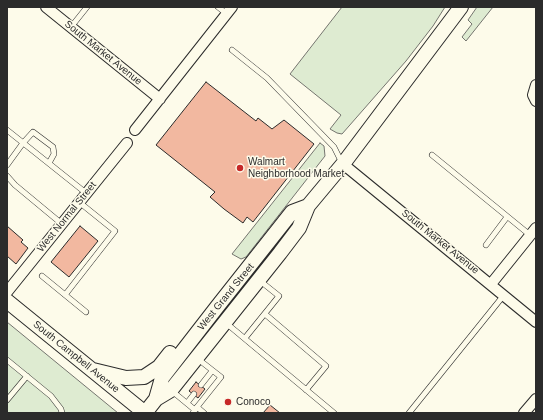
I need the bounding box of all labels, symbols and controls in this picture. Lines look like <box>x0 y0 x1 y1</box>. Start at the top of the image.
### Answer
street label: South Market Avenue <box>62 18 144 88</box>
place label: Walmart Neighborhood Market <box>248 156 344 180</box>
marker: Walmart Neighborhood Market <box>235 163 245 173</box>
street label: West Normal Street <box>35 179 99 255</box>
street label: South Market Avenue <box>399 207 481 277</box>
street label: West Grand Street <box>195 261 257 333</box>
street label: South Campbell Avenue <box>30 318 122 396</box>
place label: Conoco <box>236 396 270 408</box>
marker: Conoco <box>223 397 233 407</box>

